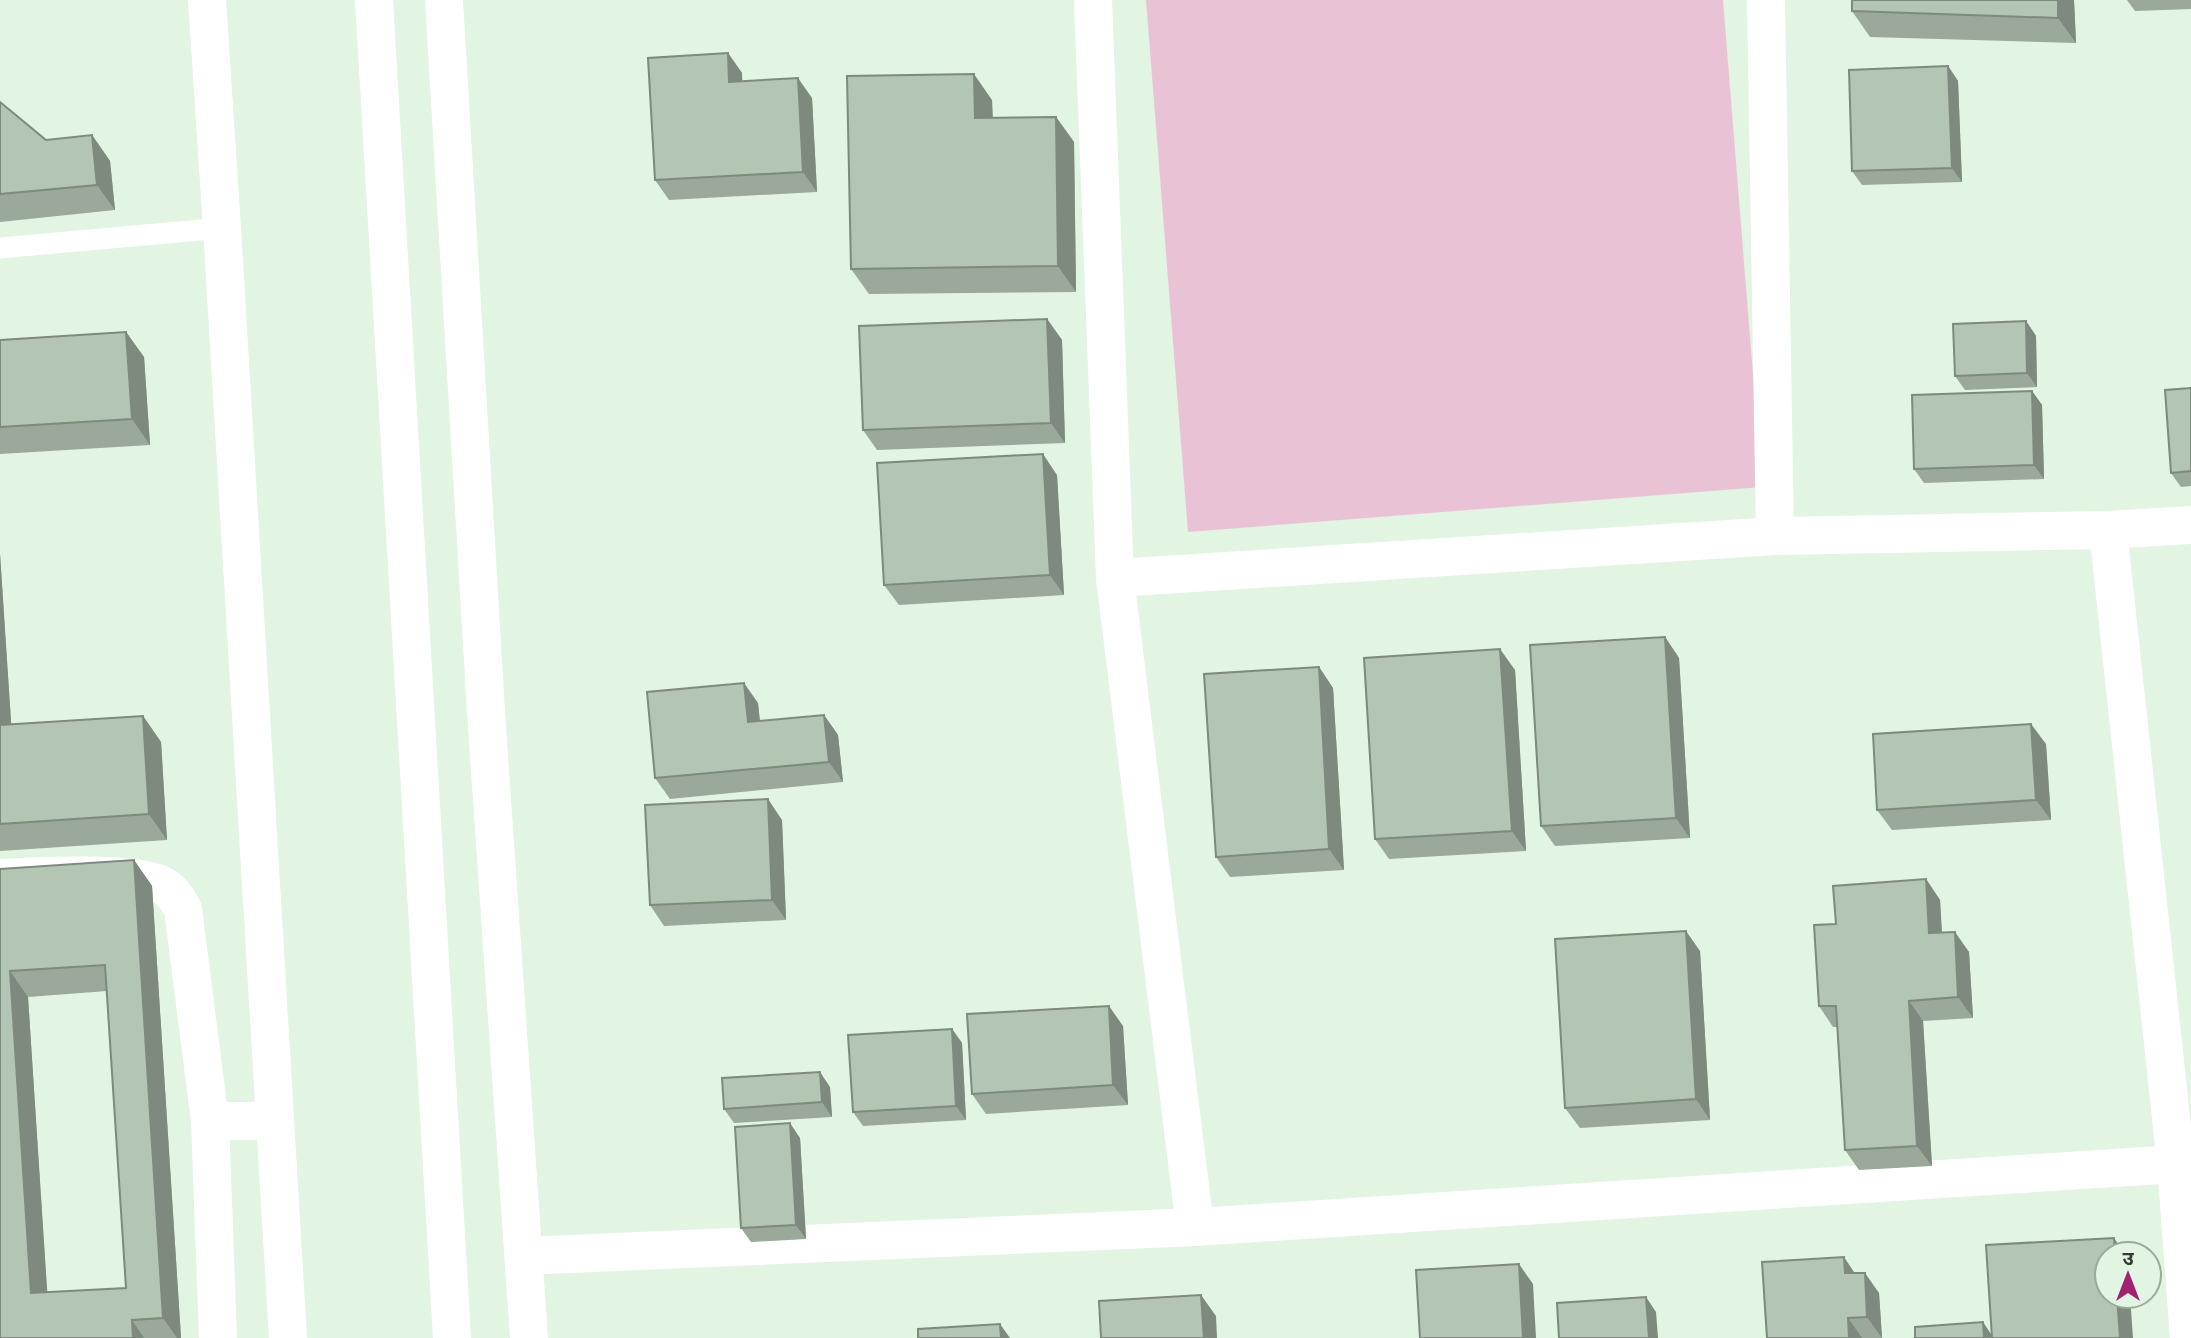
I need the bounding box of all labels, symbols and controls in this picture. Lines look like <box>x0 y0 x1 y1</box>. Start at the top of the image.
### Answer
north arrow <box>2093 1240 2163 1310</box>
text: उ <box>2122 1248 2134 1270</box>

